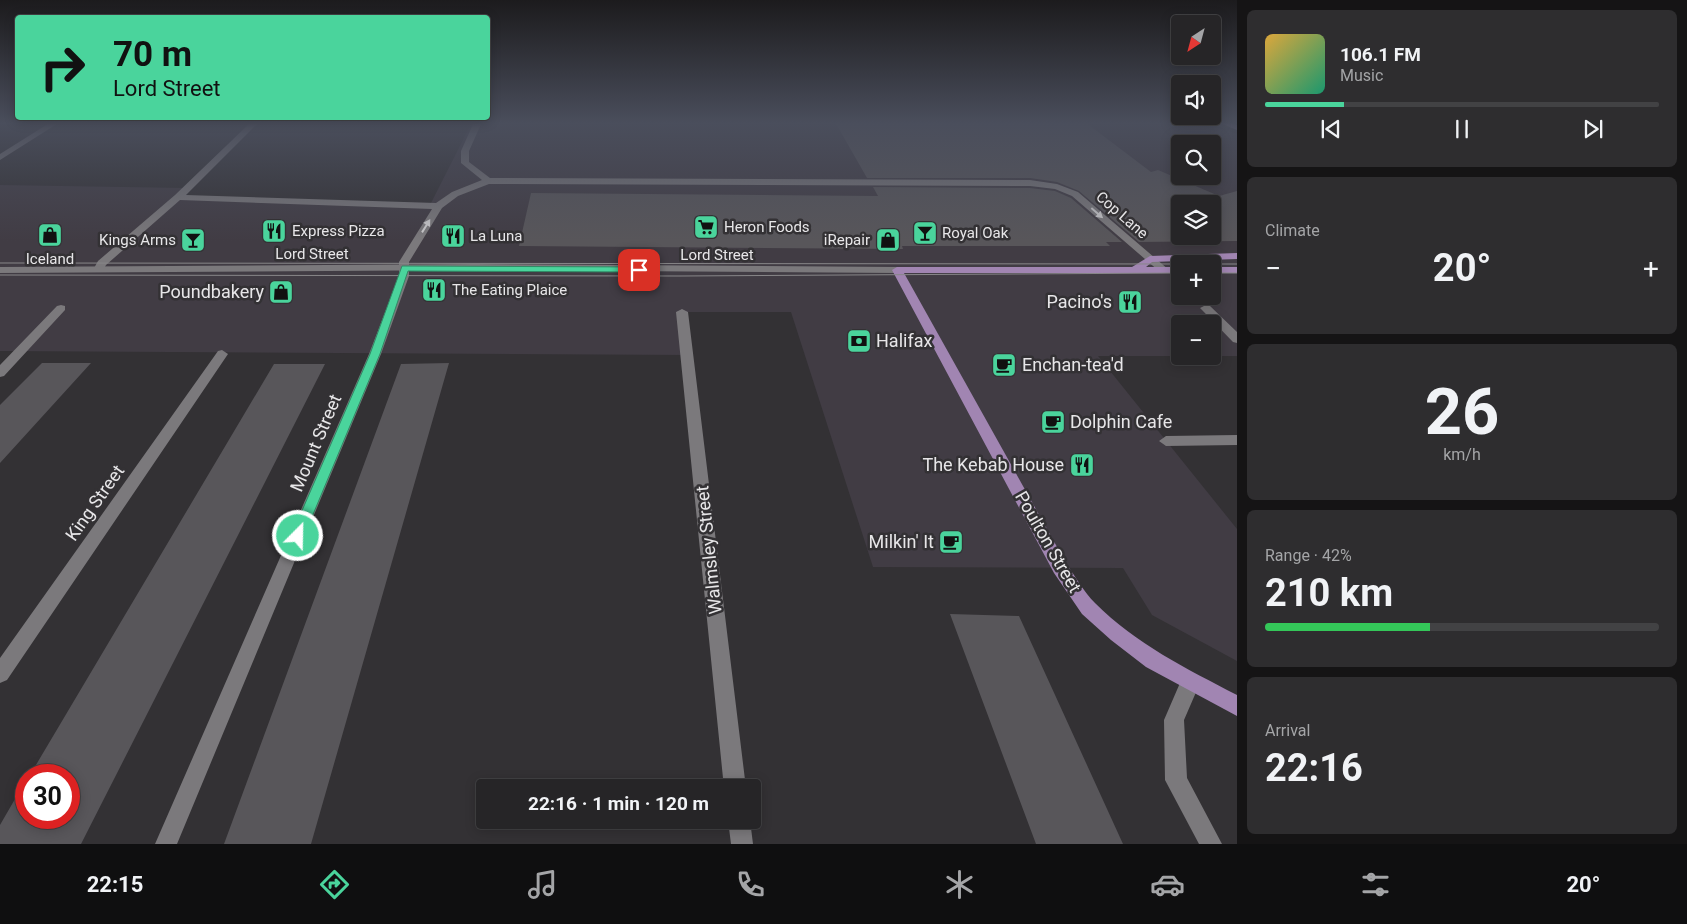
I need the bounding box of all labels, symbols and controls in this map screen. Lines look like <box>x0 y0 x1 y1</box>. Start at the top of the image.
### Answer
north arrow <box>1171 15 1221 65</box>
map controls <box>1171 15 1221 365</box>
text: 70 m <box>113 34 192 75</box>
icon: right <box>30 35 95 100</box>
text: 106.1 FM <box>1340 43 1421 66</box>
text: Music <box>1340 66 1383 85</box>
button: sound <box>1171 75 1221 125</box>
text: Lord Street <box>113 76 221 101</box>
icon: previous <box>1317 115 1345 143</box>
icon: pause <box>1448 115 1476 143</box>
icon: next <box>1579 115 1607 143</box>
button: search <box>1171 135 1221 185</box>
street label: Cop Lane <box>1092 188 1152 242</box>
button: layers <box>1171 195 1221 245</box>
one-way arrow <box>1091 207 1103 219</box>
supermarket icon: Heron Foods <box>693 214 719 240</box>
restaurant icon: Express Pizza <box>261 218 287 244</box>
place label: Heron Foods <box>724 218 810 236</box>
one-way arrow <box>421 219 431 232</box>
bar icon: Royal Oak <box>912 220 938 246</box>
text: Climate <box>1265 221 1320 240</box>
shop icon: Iceland <box>37 222 63 248</box>
place label: Express Pizza <box>292 222 385 240</box>
restaurant icon: La Luna <box>440 223 466 249</box>
place label: Royal Oak <box>942 224 1009 242</box>
bar icon: Kings Arms <box>180 227 206 253</box>
place label: La Luna <box>470 227 522 245</box>
shop icon: iRepair <box>875 227 901 253</box>
place label: Kings Arms <box>99 231 176 249</box>
place label: iRepair <box>824 231 870 249</box>
street label: Lord Street <box>275 245 349 263</box>
street label: Lord Street <box>680 246 754 264</box>
text: 20° <box>1433 246 1491 290</box>
pin <box>618 249 660 291</box>
place label: Iceland <box>26 250 74 268</box>
text: − <box>1265 252 1281 285</box>
text: + <box>1643 252 1659 285</box>
button: + <box>1171 255 1221 305</box>
icon: arrive <box>625 256 653 284</box>
restaurant icon: The Eating Plaice <box>421 277 447 303</box>
shop icon: Poundbakery <box>268 279 294 305</box>
place label: Poundbakery <box>159 281 264 302</box>
place label: The Eating Plaice <box>452 281 567 299</box>
restaurant icon: Pacino's <box>1117 289 1143 315</box>
place label: Pacino's <box>1046 291 1112 312</box>
button: − <box>1171 315 1221 365</box>
bank icon: Halifax <box>846 328 872 354</box>
place label: Halifax <box>876 330 932 351</box>
cafe icon: Enchan-tea'd <box>991 352 1017 378</box>
place label: Enchan-tea'd <box>1022 354 1124 375</box>
text: 26 <box>1425 374 1499 450</box>
street label: Mount Street <box>286 391 346 495</box>
cafe icon: Dolphin Cafe <box>1040 409 1066 435</box>
place label: Dolphin Cafe <box>1070 411 1172 432</box>
text: km/h <box>1443 445 1481 464</box>
restaurant icon: The Kebab House <box>1069 452 1095 478</box>
place label: The Kebab House <box>922 454 1064 475</box>
street label: King Street <box>61 461 128 545</box>
street label: Walmsley Street <box>691 485 726 615</box>
street label: Poulton Street <box>1011 487 1086 596</box>
position arrow <box>271 509 323 561</box>
cafe icon: Milkin' It <box>938 529 964 555</box>
place label: Milkin' It <box>869 531 934 552</box>
text: Range · 42% <box>1265 546 1352 565</box>
text: 210 km <box>1265 571 1393 615</box>
text: Arrival <box>1265 721 1310 740</box>
text: 22:16 <box>1265 746 1363 790</box>
speed limit sign: 30 <box>15 764 80 829</box>
text: 22:16 · 1 min · 120 m <box>528 792 709 815</box>
icon: directions <box>317 867 352 902</box>
icon: music <box>525 867 560 902</box>
icon: phone <box>733 867 768 902</box>
icon: climate <box>942 867 977 902</box>
icon: car <box>1150 867 1185 902</box>
icon: filters <box>1358 867 1393 902</box>
text: 22:15 <box>87 872 143 897</box>
text: 20° <box>1566 872 1600 897</box>

